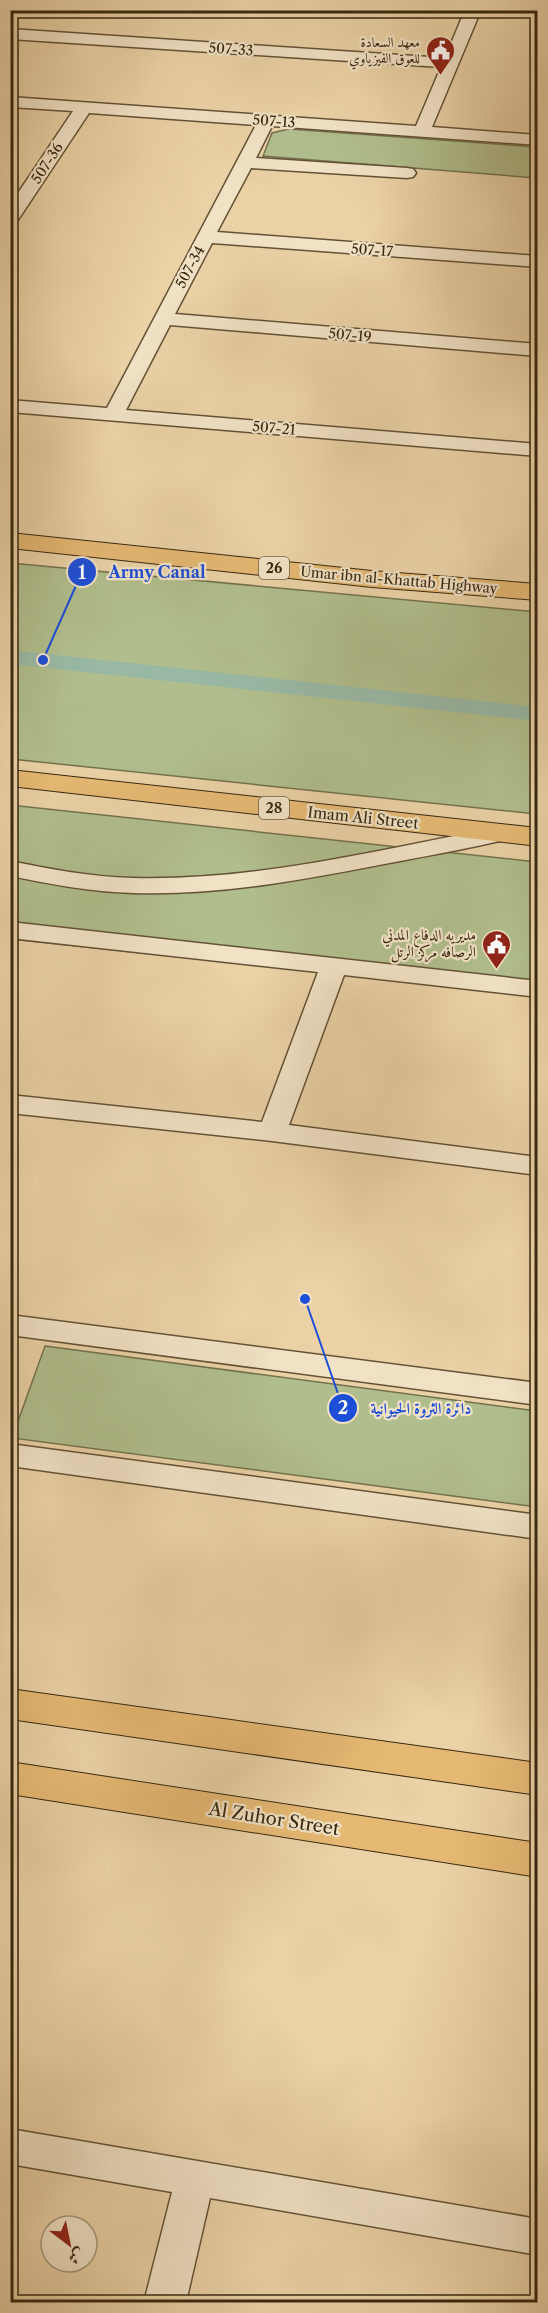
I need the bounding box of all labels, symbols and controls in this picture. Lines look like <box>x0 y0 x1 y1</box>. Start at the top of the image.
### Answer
place label: معهد السعادة للعوق الفيزياوي <box>349 33 420 70</box>
public building icon: معهد السعادة للعوق الفيزياوي <box>425 34 457 76</box>
street label: 507-33 <box>208 38 254 60</box>
street label: 507-13 <box>252 111 296 131</box>
street label: 507-36 <box>27 139 67 187</box>
street label: 507-17 <box>350 240 394 260</box>
street label: 507-34 <box>171 243 209 291</box>
street label: 507-19 <box>328 324 372 346</box>
street label: 507-21 <box>252 417 296 439</box>
callout: Army Canal <box>67 555 218 589</box>
road number: 26 <box>259 557 289 579</box>
text: 1 <box>78 562 86 584</box>
text: Army Canal <box>107 562 206 582</box>
street label: Umar ibn al-Khattab Highway <box>300 562 499 598</box>
road number: 28 <box>259 797 289 819</box>
street label: Imam Ali Street <box>307 802 420 833</box>
place label: مديريه الدفاع المدني الرصافه مركز الرتل <box>382 925 476 963</box>
public building icon: مديريه الدفاع المدني الرصافه مركز الرتل <box>481 928 513 970</box>
callout: دائرة الثروة الحيوانية <box>328 1391 483 1425</box>
text: 2 <box>338 1397 348 1419</box>
text: دائرة الثروة الحيوانية <box>370 1398 472 1419</box>
street label: Al Zuhor Street <box>206 1798 341 1840</box>
north arrow <box>39 2214 99 2274</box>
text: ش <box>65 2244 89 2269</box>

